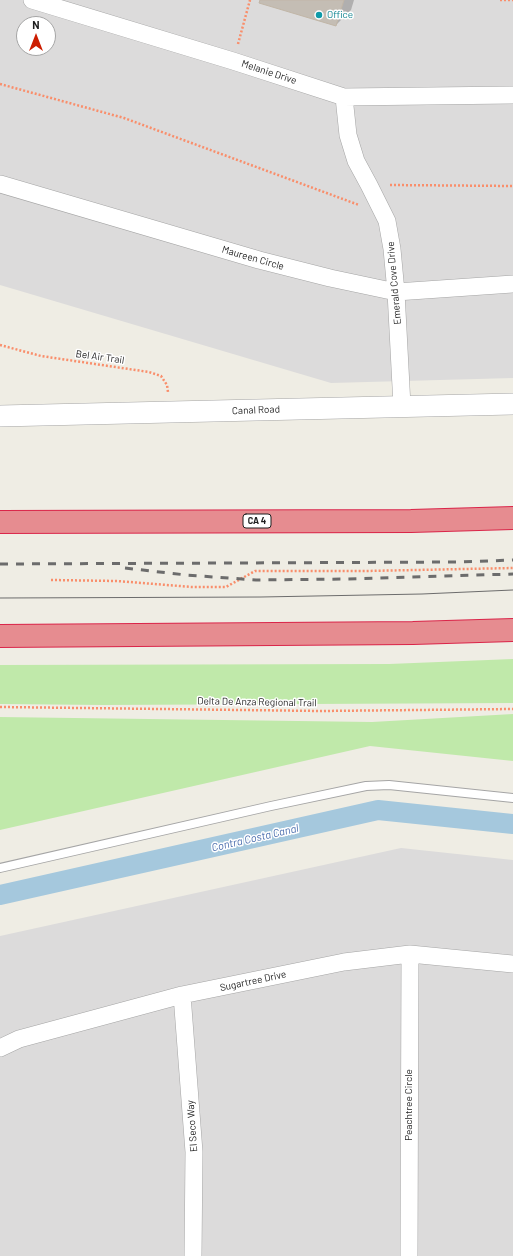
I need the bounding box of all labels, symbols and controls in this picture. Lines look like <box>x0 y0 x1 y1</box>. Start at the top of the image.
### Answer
place label: Office <box>327 9 353 21</box>
marker: Office <box>314 10 324 20</box>
north arrow <box>16 16 56 56</box>
text: N <box>32 18 40 31</box>
street label: Melanie Drive <box>240 57 298 87</box>
street label: Emerald Cove Drive <box>384 241 404 325</box>
street label: Maureen Circle <box>220 243 286 273</box>
street label: Bel Air Trail <box>75 348 125 366</box>
street label: Canal Road <box>232 403 280 417</box>
road number: CA 4 <box>243 514 271 528</box>
street label: Delta De Anza Regional Trail <box>197 695 317 709</box>
water label: Contra Costa Canal <box>210 822 300 854</box>
street label: Sugartree Drive <box>219 968 287 994</box>
street label: Peachtree Circle <box>403 1069 415 1141</box>
street label: El Seco Way <box>184 1100 200 1152</box>

